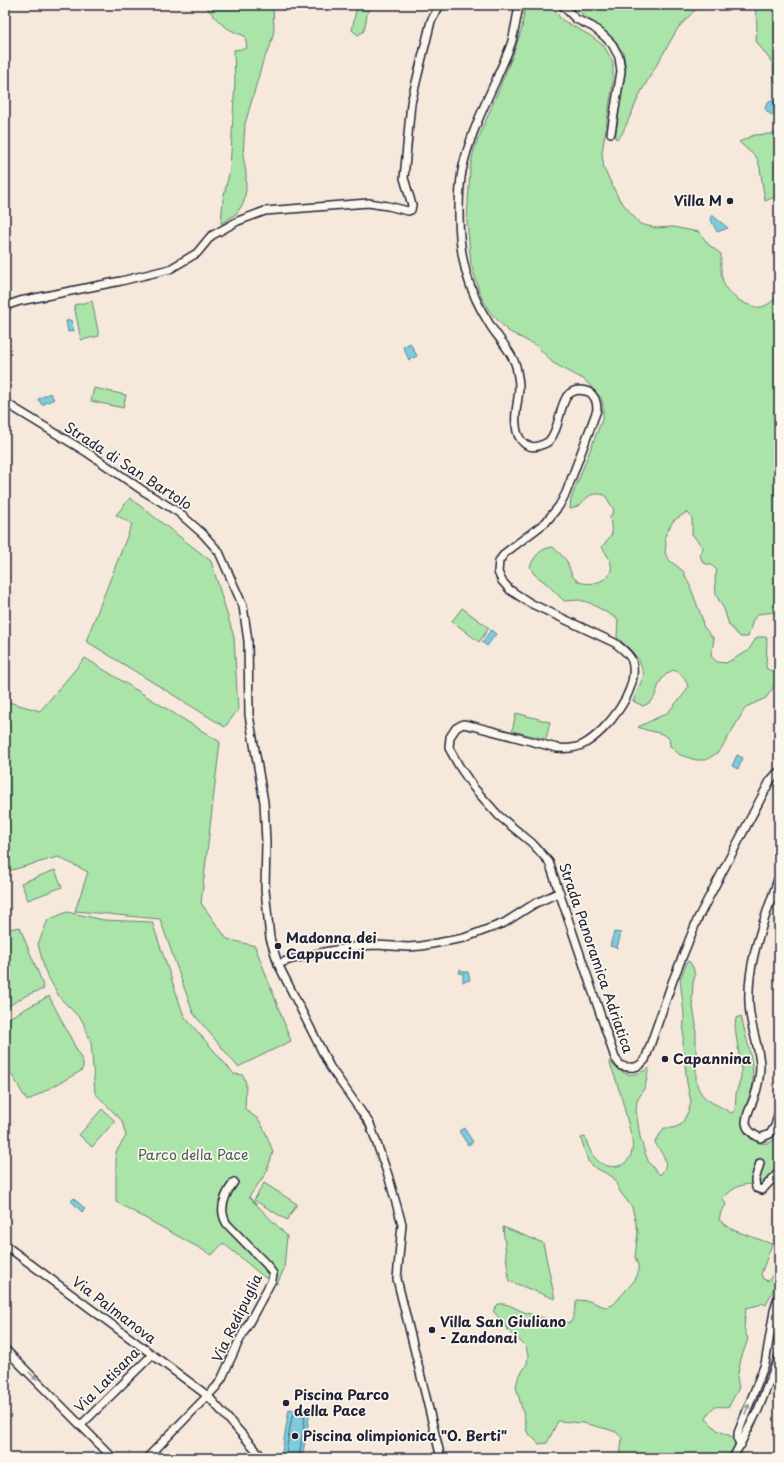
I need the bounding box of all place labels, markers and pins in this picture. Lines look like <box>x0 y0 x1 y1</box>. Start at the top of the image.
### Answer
place label: Villa M <box>674 190 722 211</box>
marker: Villa M <box>725 196 735 206</box>
place label: Madonna dei Cappuccini <box>286 927 377 964</box>
marker: Madonna dei Cappuccini <box>273 941 283 951</box>
place label: Capannina <box>673 1048 752 1069</box>
marker: Capannina <box>660 1054 670 1064</box>
place label: Villa San Giuliano - Zandonai <box>440 1311 566 1348</box>
marker: Villa San Giuliano - Zandonai <box>427 1325 437 1335</box>
place label: Piscina Parco della Pace <box>294 1384 389 1421</box>
marker: Piscina Parco della Pace <box>281 1398 291 1408</box>
place label: Piscina olimpionica "O. Berti" <box>303 1425 507 1446</box>
marker: Piscina olimpionica "O. Berti" <box>290 1431 300 1441</box>

